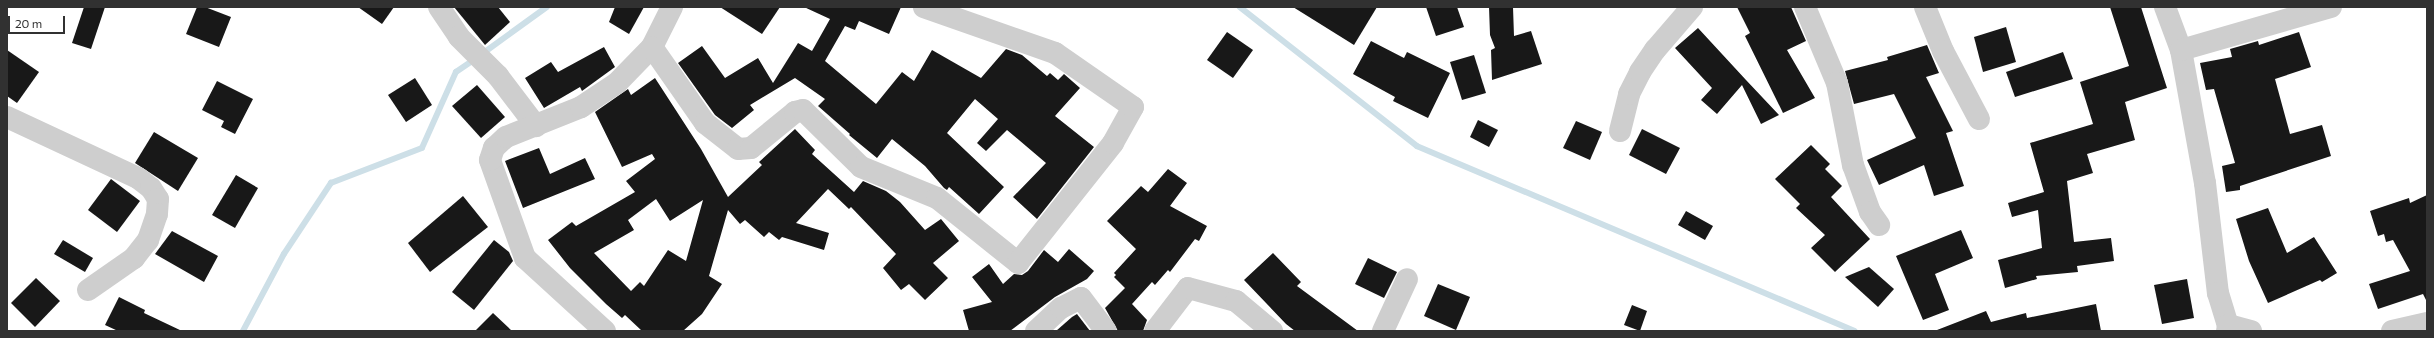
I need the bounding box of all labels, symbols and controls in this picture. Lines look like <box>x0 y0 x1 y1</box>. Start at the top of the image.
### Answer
scale bar <box>10 8 67 34</box>
text: 20 m <box>15 16 42 30</box>

